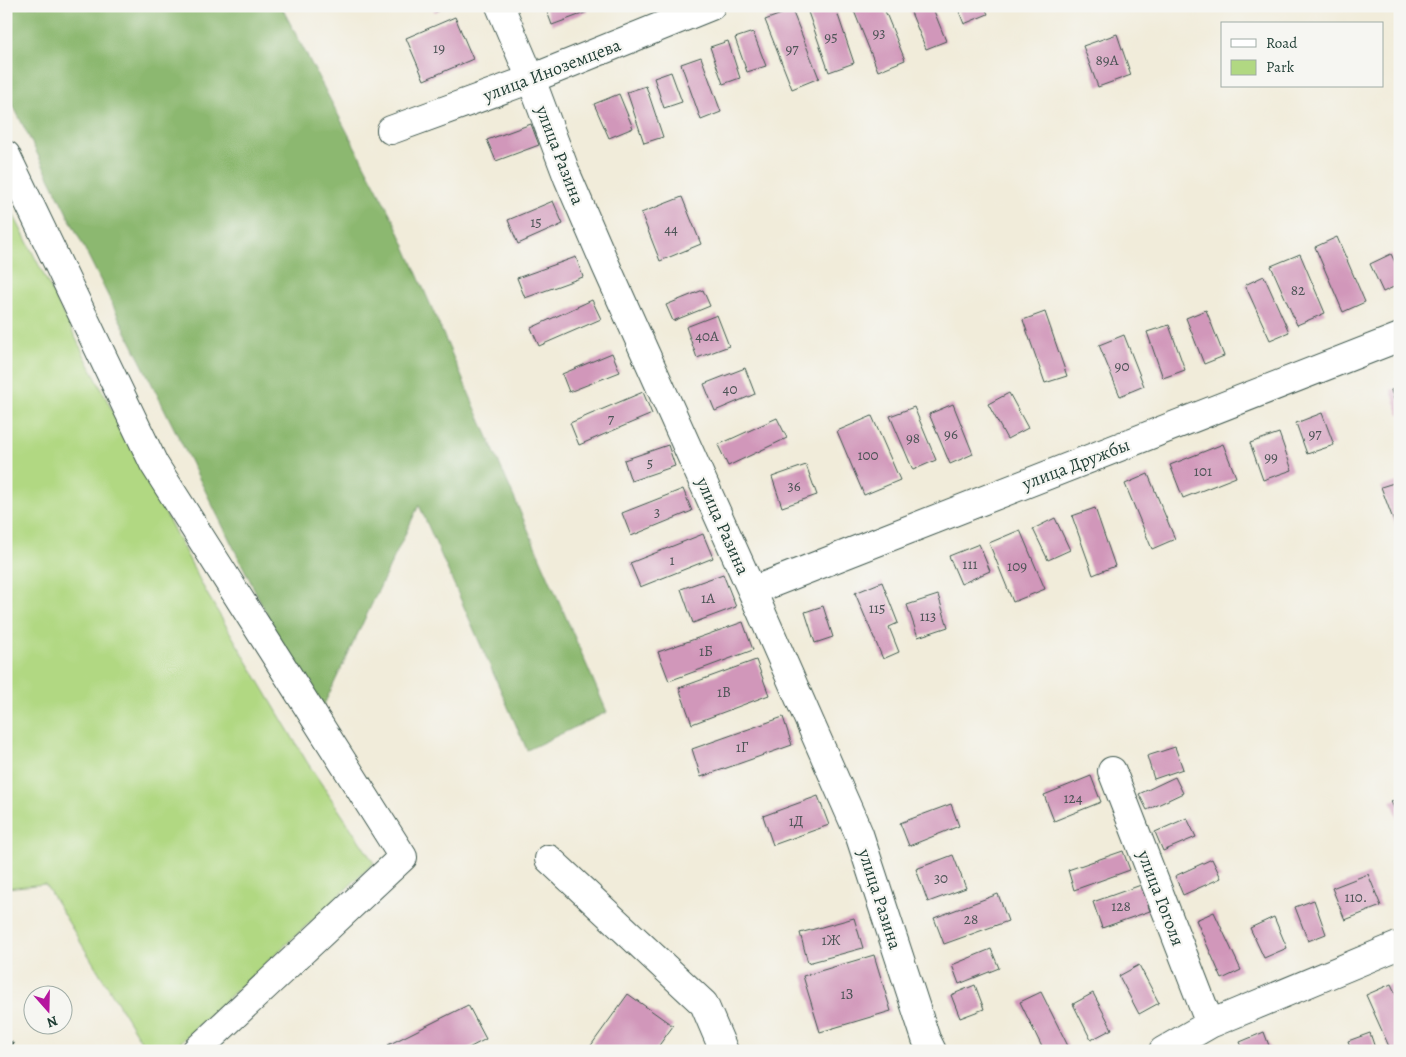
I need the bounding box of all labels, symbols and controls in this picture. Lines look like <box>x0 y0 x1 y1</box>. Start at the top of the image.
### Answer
legend <box>1221 22 1384 88</box>
house number: 93 <box>872 23 886 43</box>
house number: 95 <box>824 27 838 47</box>
street label: улица Иноземцева <box>479 32 625 108</box>
text: Road <box>1266 33 1298 53</box>
house number: 19 <box>433 38 445 58</box>
house number: 97 <box>785 39 799 59</box>
house number: 89А <box>1096 50 1119 70</box>
text: Park <box>1266 57 1295 77</box>
street label: улица Разина <box>530 101 590 209</box>
house number: 15 <box>530 212 542 232</box>
house number: 44 <box>664 219 678 239</box>
house number: 82 <box>1291 280 1305 300</box>
house number: 40А <box>695 326 719 346</box>
house number: 90 <box>1115 356 1129 376</box>
house number: 40 <box>723 379 737 399</box>
house number: 7 <box>608 409 615 429</box>
house number: 96 <box>944 424 958 444</box>
house number: 97 <box>1308 424 1322 444</box>
house number: 98 <box>906 428 920 448</box>
street label: улица Дружбы <box>1018 432 1133 496</box>
house number: 100 <box>857 445 879 465</box>
house number: 99 <box>1264 447 1278 467</box>
house number: 5 <box>647 453 653 473</box>
house number: 101 <box>1194 461 1212 481</box>
street label: улица Разина <box>690 473 755 579</box>
house number: 36 <box>787 476 801 496</box>
house number: 3 <box>654 502 660 522</box>
house number: 1 <box>669 550 675 570</box>
house number: 111 <box>962 554 978 574</box>
house number: 109 <box>1007 556 1027 576</box>
house number: 1А <box>701 588 715 608</box>
house number: 115 <box>869 598 885 618</box>
house number: 113 <box>920 606 936 626</box>
house number: 1Б <box>699 641 713 661</box>
house number: 1В <box>717 682 731 702</box>
house number: 1Г <box>736 737 749 757</box>
house number: 124 <box>1063 788 1083 808</box>
house number: 1Д <box>789 811 803 831</box>
street label: улица Разина <box>852 845 908 953</box>
street label: улица Гоголя <box>1131 846 1190 949</box>
house number: 30 <box>934 868 948 888</box>
house number: 110. <box>1345 887 1367 907</box>
house number: 128 <box>1111 896 1131 916</box>
house number: 28 <box>964 909 978 929</box>
house number: 1Ж <box>822 930 841 950</box>
north arrow <box>22 984 72 1034</box>
house number: 1З <box>840 984 854 1004</box>
text: N <box>44 1011 60 1032</box>

